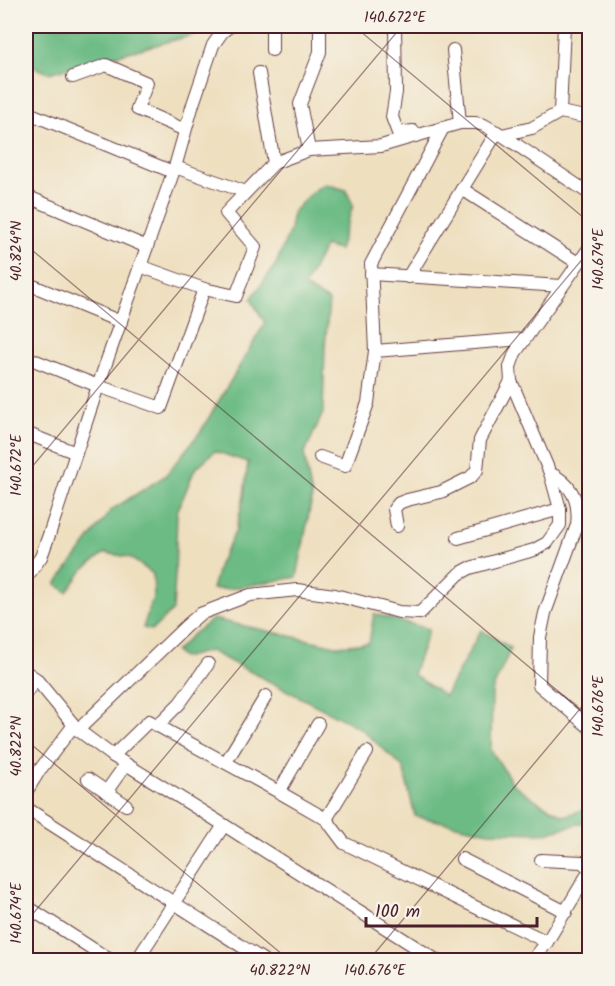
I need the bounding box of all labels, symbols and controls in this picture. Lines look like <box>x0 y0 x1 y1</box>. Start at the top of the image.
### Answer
text: 140.672°E <box>364 6 427 30</box>
text: 40.824°N <box>5 221 29 281</box>
text: 140.674°E <box>587 227 611 290</box>
text: 140.672°E <box>5 433 29 496</box>
text: 140.676°E <box>587 674 611 737</box>
text: 40.822°N <box>5 715 29 777</box>
text: 140.674°E <box>5 881 29 944</box>
scale bar <box>366 890 537 928</box>
text: 100 m <box>375 898 420 927</box>
text: 40.822°N <box>249 959 311 983</box>
text: 140.676°E <box>344 959 407 983</box>

